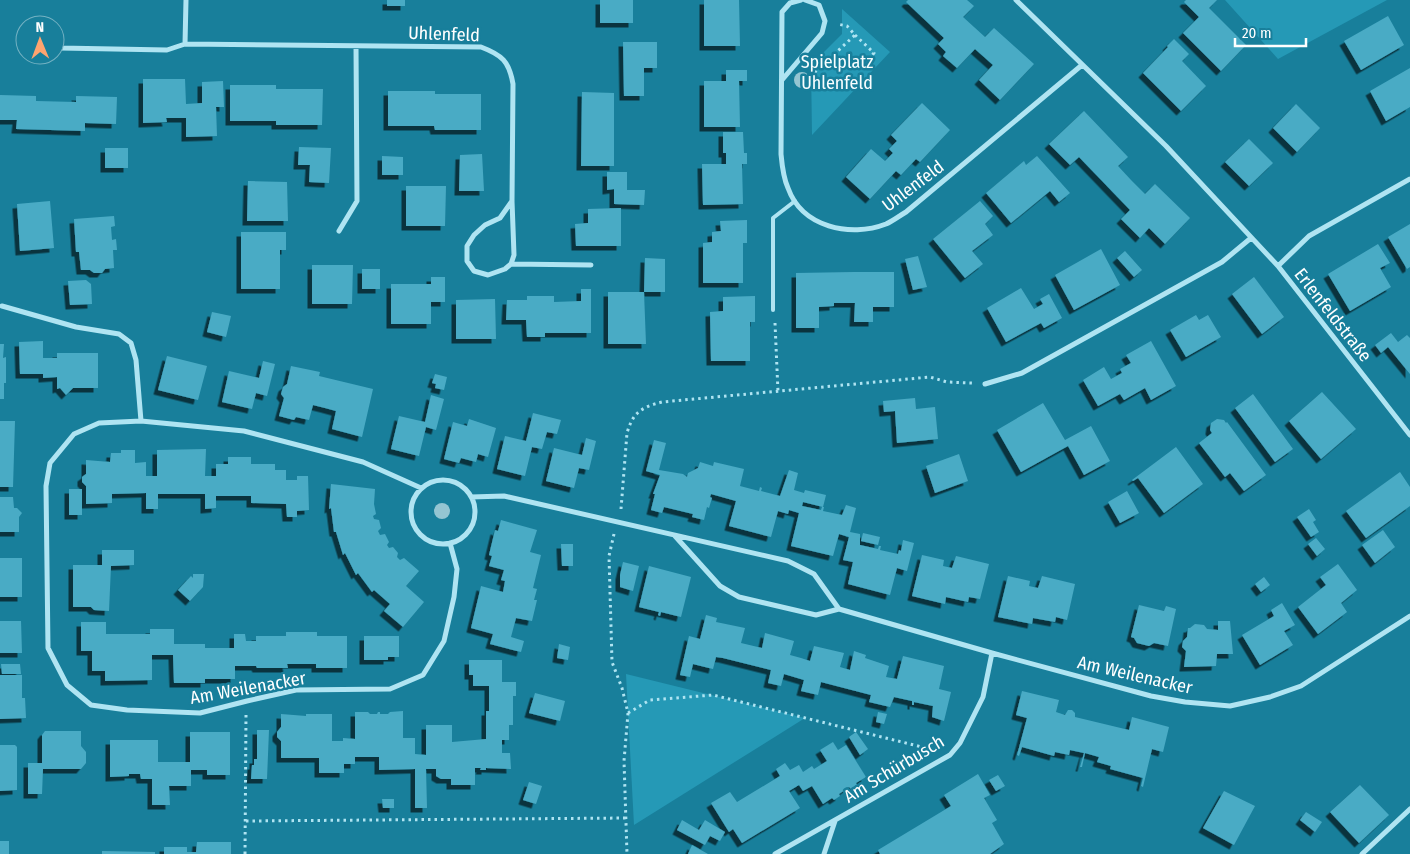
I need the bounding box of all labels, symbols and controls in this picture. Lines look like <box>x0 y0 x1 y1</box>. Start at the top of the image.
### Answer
north arrow <box>15 15 65 65</box>
scale bar <box>1235 15 1306 47</box>
text: N <box>35 19 44 36</box>
street label: Uhlenfeld <box>408 22 480 46</box>
text: 20 m <box>1242 24 1272 42</box>
park label: Spielplatz Uhlenfeld <box>801 51 873 94</box>
street label: Uhlenfeld <box>878 156 948 216</box>
street label: Erlenfeldstraße <box>1290 264 1376 366</box>
street label: Am Weilenacker <box>1075 651 1195 699</box>
street label: Am Weilenacker <box>188 667 308 709</box>
street label: Am Schürbusch <box>840 730 948 808</box>

